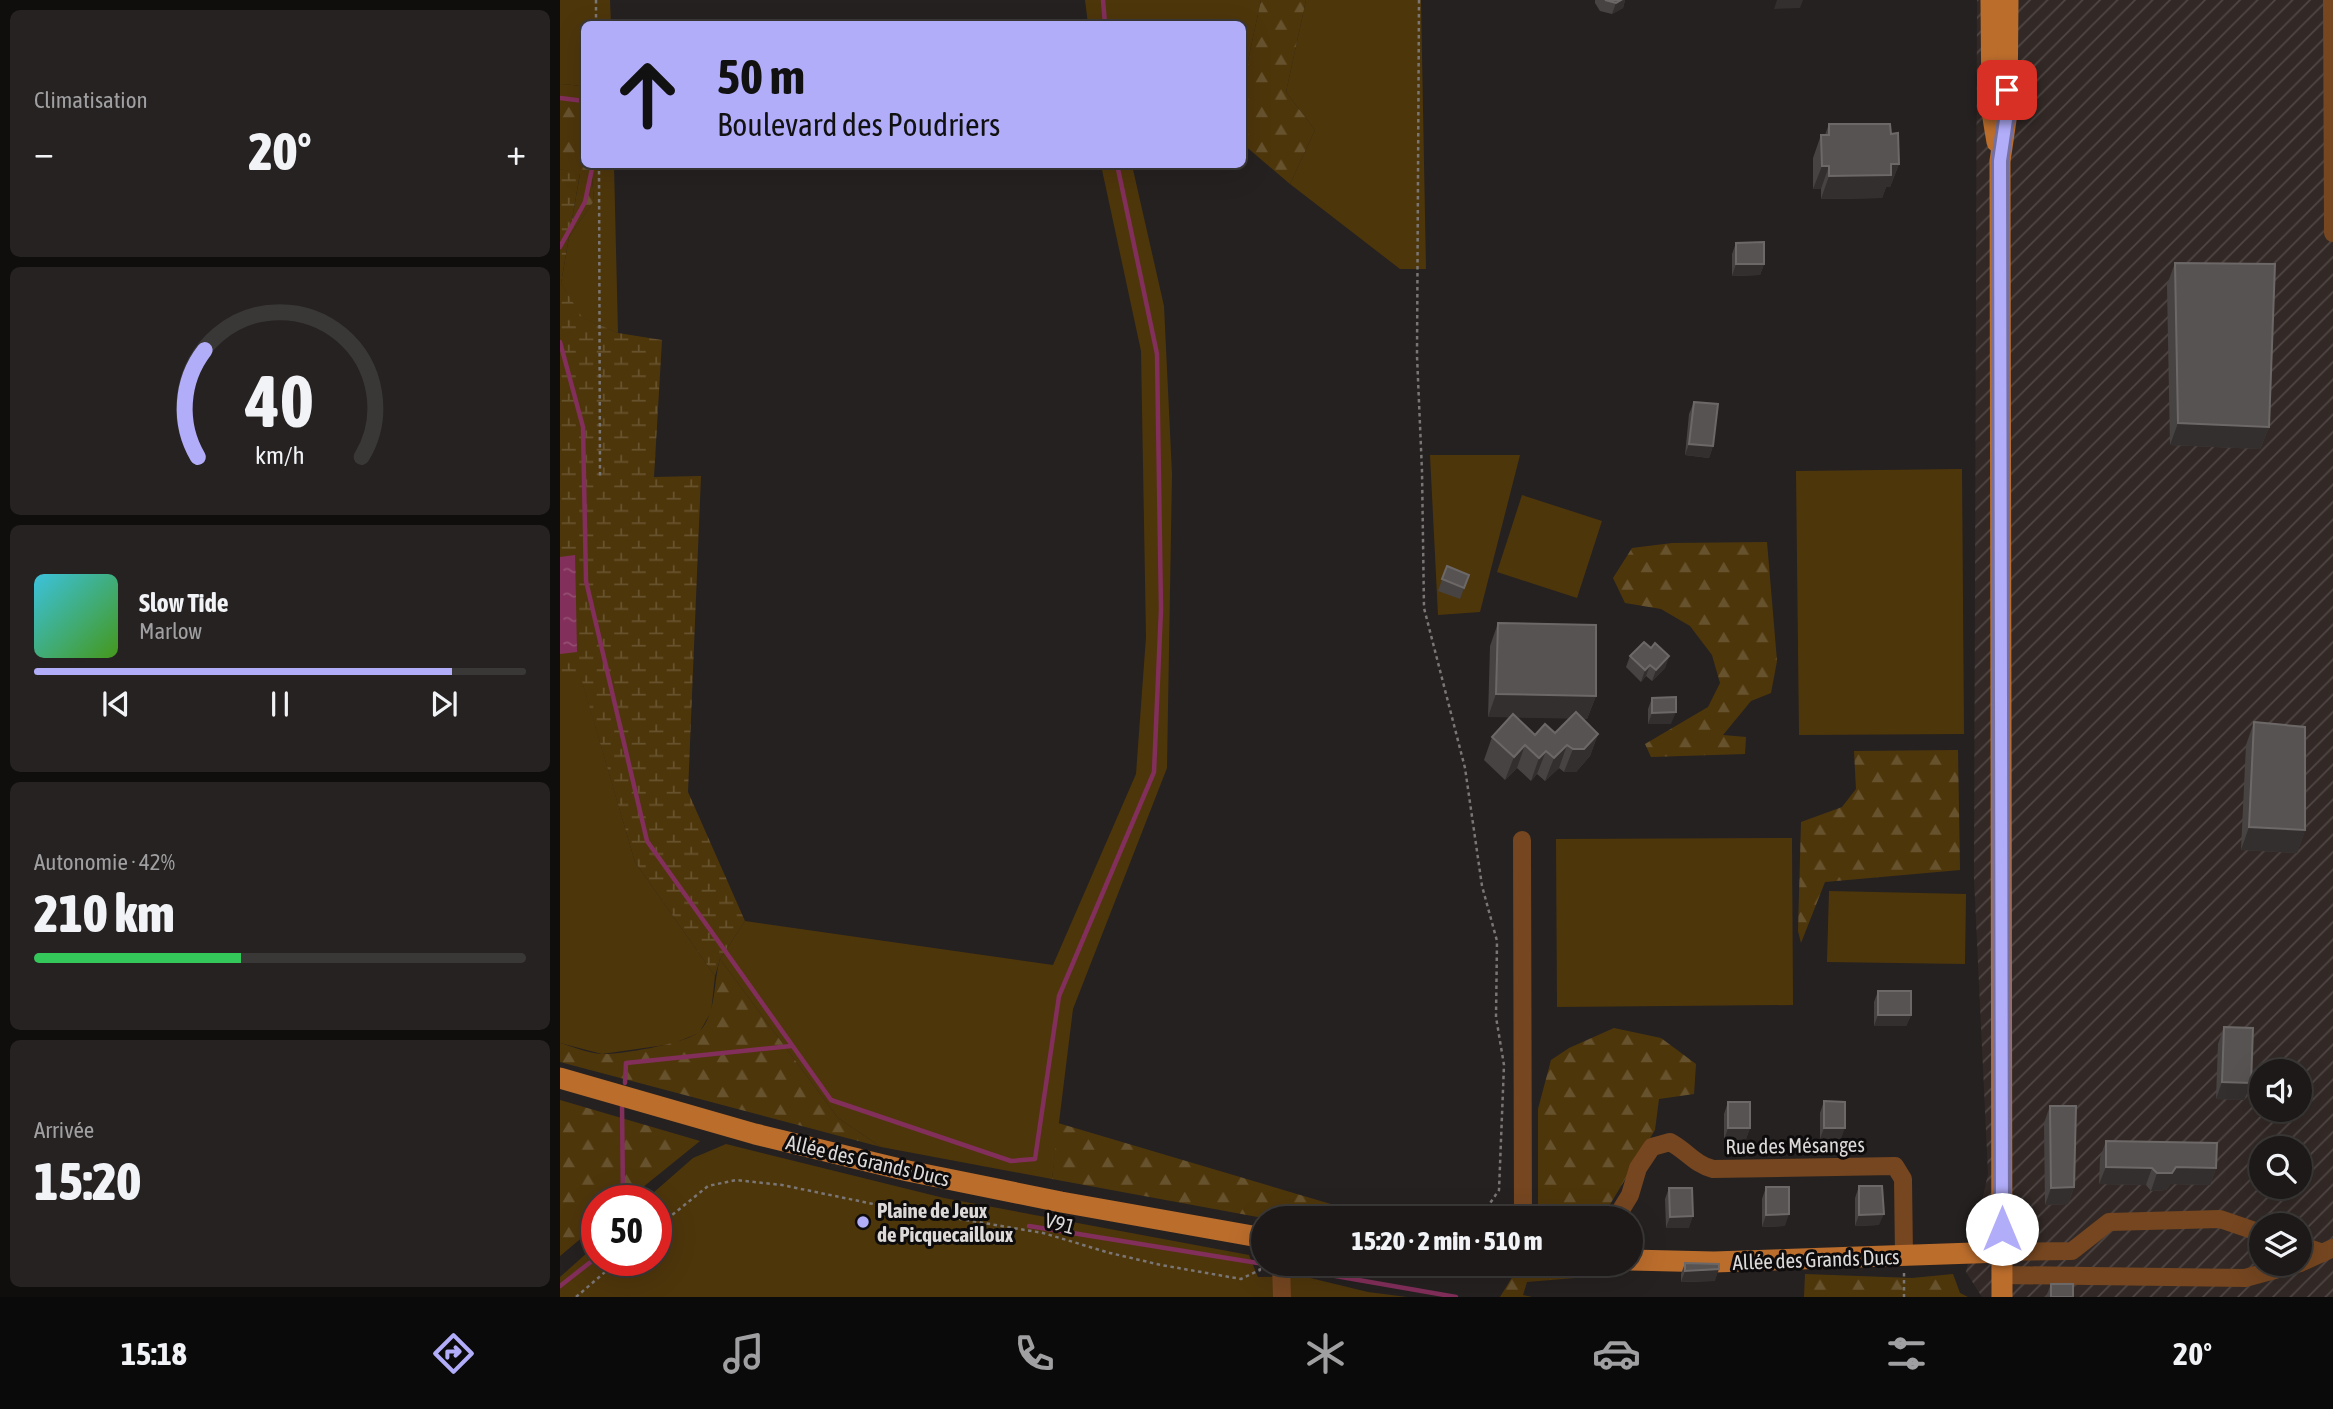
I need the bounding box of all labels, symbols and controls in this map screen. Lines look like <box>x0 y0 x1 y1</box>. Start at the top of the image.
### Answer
text: 50 m <box>717 48 805 104</box>
icon: ahead <box>602 49 693 140</box>
pin <box>1977 60 2037 120</box>
icon: arrive <box>1988 71 2026 109</box>
text: Climatisation <box>34 87 148 113</box>
text: Boulevard des Poudriers <box>717 106 1000 143</box>
text: 20° <box>248 121 312 181</box>
text: − <box>34 130 54 173</box>
text: + <box>506 130 526 173</box>
text: 40 <box>245 360 314 443</box>
text: km/h <box>255 441 305 469</box>
text: Slow Tide <box>139 588 229 618</box>
text: Marlow <box>139 618 202 644</box>
icon: previous <box>97 685 135 723</box>
icon: pause <box>261 685 299 723</box>
icon: next <box>425 685 463 723</box>
text: Autonomie · 42% <box>34 849 175 875</box>
text: 210 km <box>34 883 175 943</box>
map controls <box>2249 1059 2312 1276</box>
button: sound <box>2249 1059 2312 1122</box>
text: Arrivée <box>34 1117 94 1143</box>
street label: Allée des Grands Ducs <box>784 1130 952 1190</box>
street label: Rue des Mésanges <box>1725 1132 1865 1158</box>
button: search <box>2249 1136 2312 1199</box>
text: 15:20 <box>34 1151 141 1211</box>
speed limit sign: 50 <box>581 1185 672 1276</box>
position arrow <box>1965 1192 2039 1266</box>
place label: Plaine de Jeux de Picquecailloux <box>877 1198 1014 1246</box>
street label: V91 <box>1042 1208 1078 1238</box>
button: layers <box>2249 1213 2312 1276</box>
marker: Plaine de Jeux de Picquecailloux <box>855 1214 871 1230</box>
text: 15:20 · 2 min · 510 m <box>1352 1226 1542 1256</box>
street label: Allée des Grands Ducs <box>1732 1244 1900 1274</box>
icon: directions <box>429 1329 478 1378</box>
icon: music <box>719 1329 768 1378</box>
icon: phone <box>1010 1329 1059 1378</box>
icon: climate <box>1301 1329 1350 1378</box>
icon: car <box>1592 1329 1641 1378</box>
icon: filters <box>1882 1329 1931 1378</box>
text: 15:18 <box>121 1335 187 1372</box>
text: 20° <box>2173 1335 2212 1372</box>

